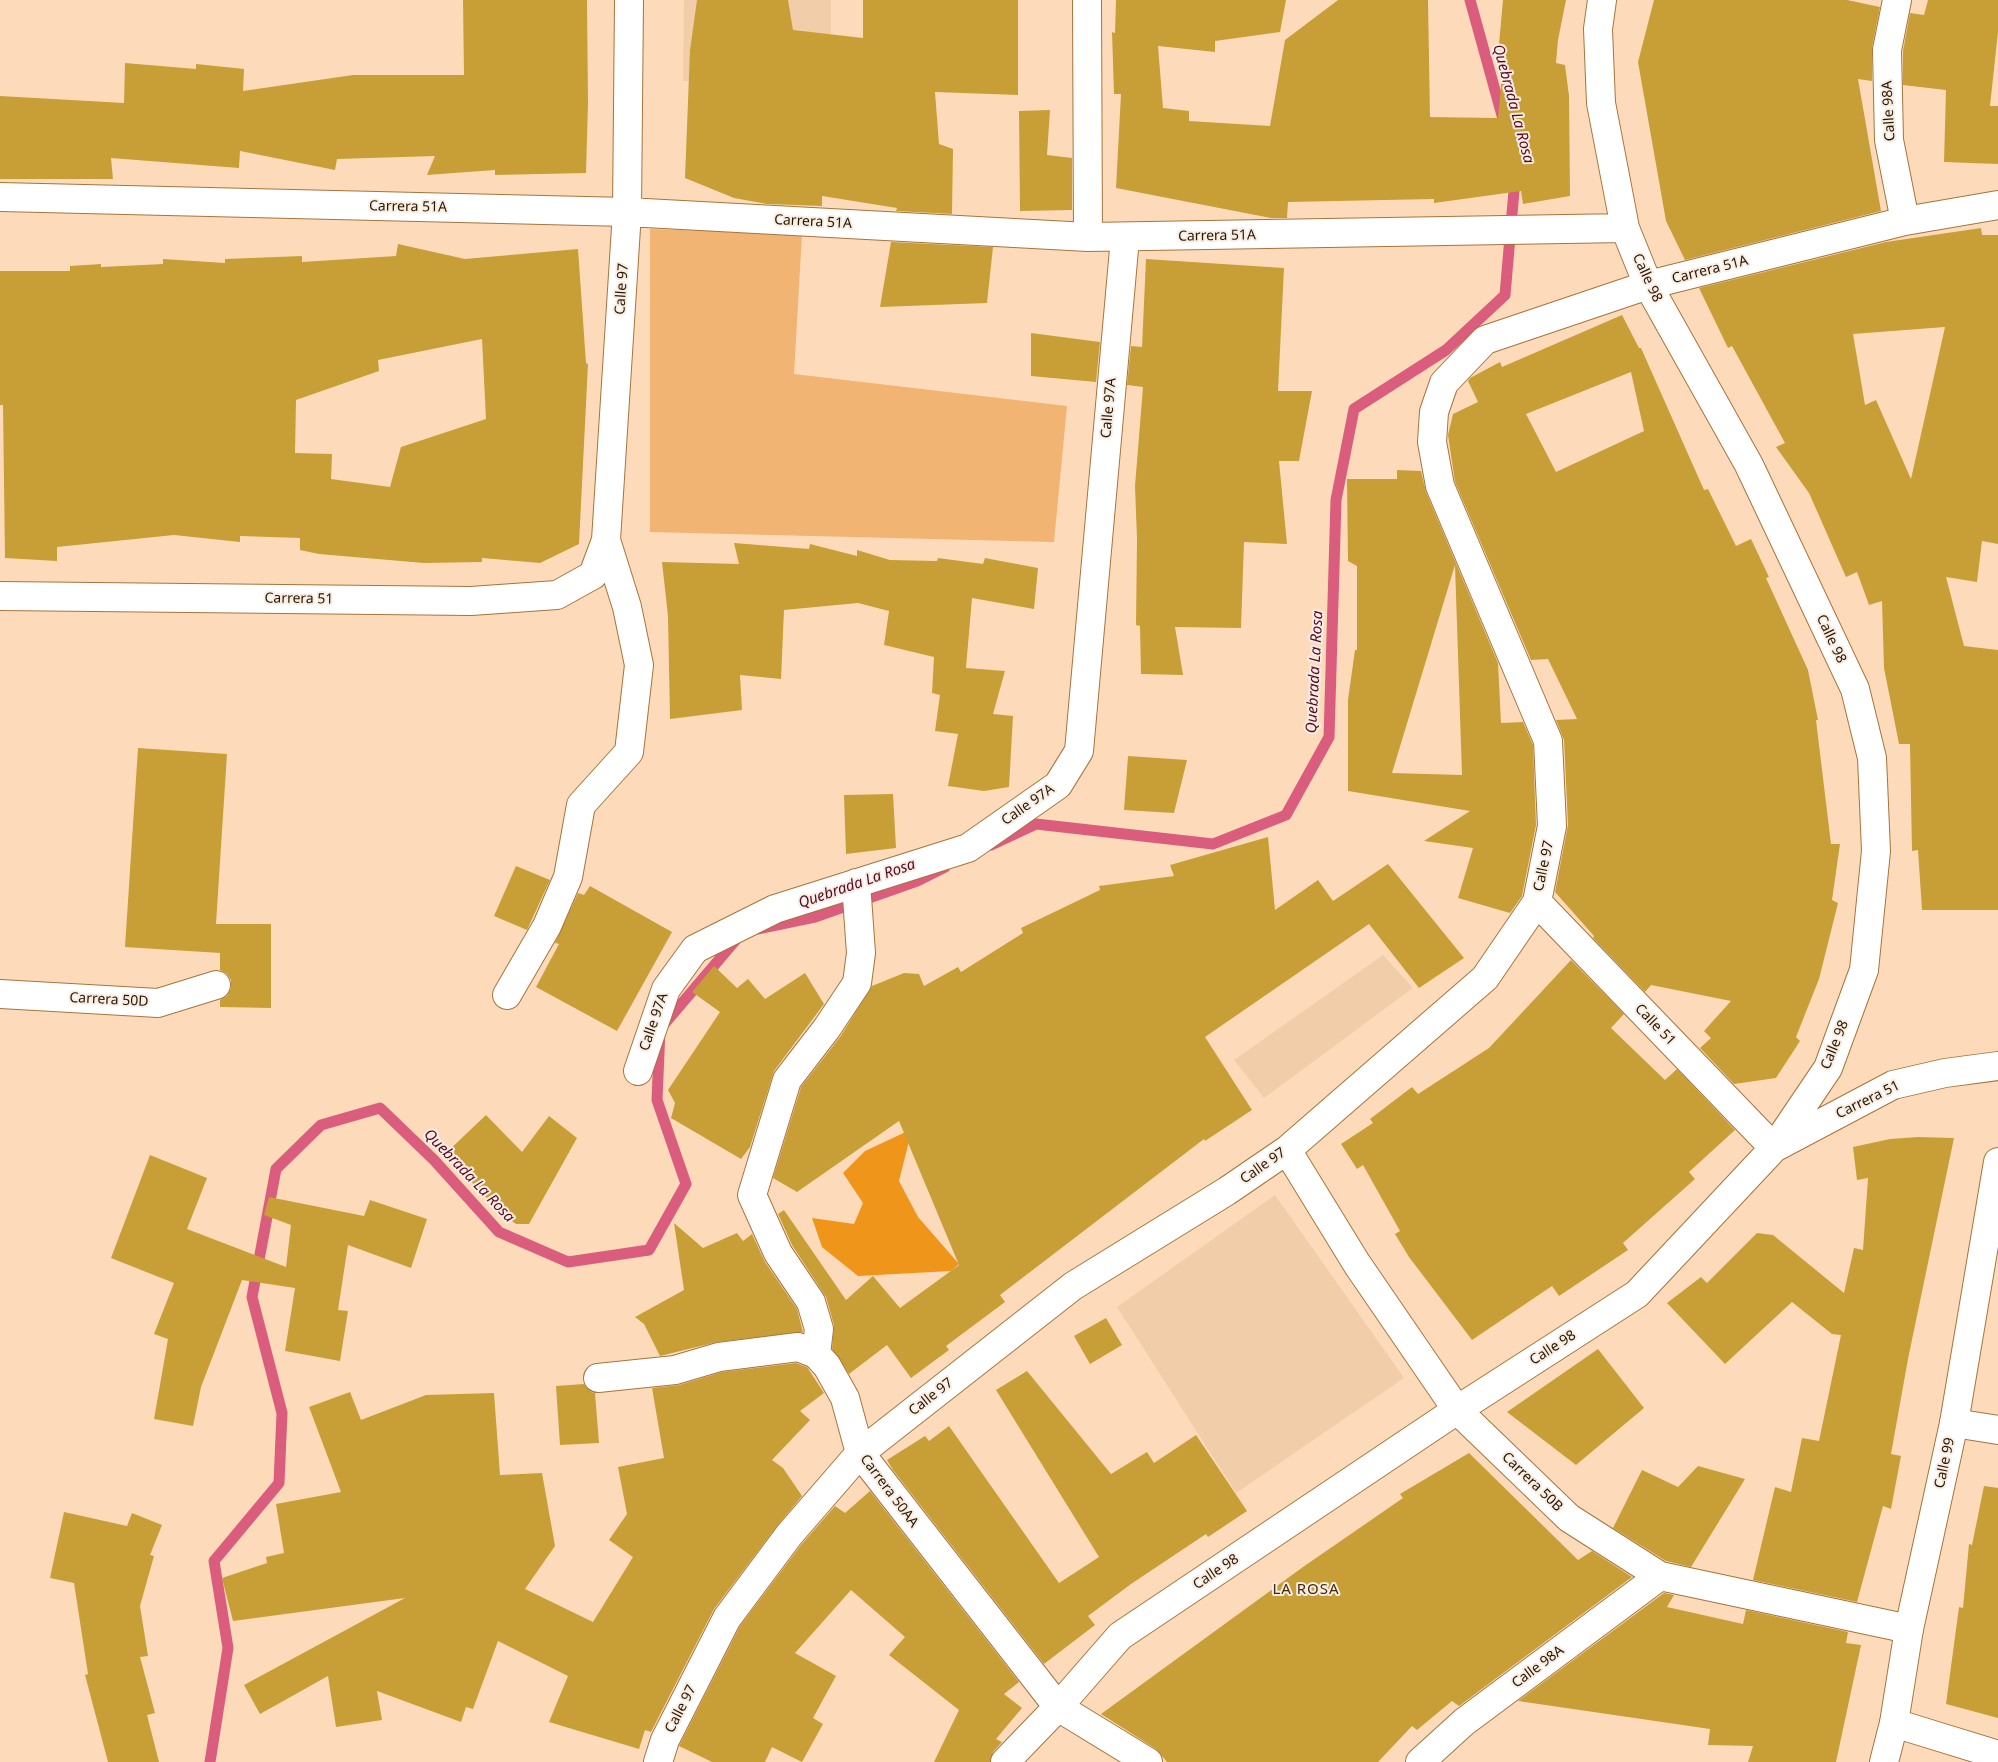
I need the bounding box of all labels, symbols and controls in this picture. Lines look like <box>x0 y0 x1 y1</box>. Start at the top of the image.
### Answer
water label: Quebrada La Rosa <box>1488 42 1538 166</box>
street label: Calle 98A <box>1879 80 1899 142</box>
street label: Carrera 51A <box>369 198 447 216</box>
street label: Carrera 51A <box>774 212 852 232</box>
street label: Carrera 51A <box>1178 227 1256 245</box>
street label: Calle 98 <box>1629 251 1665 305</box>
street label: Carrera 51A <box>1670 252 1750 288</box>
street label: Calle 97 <box>612 263 632 315</box>
street label: Calle 97A <box>1098 377 1120 439</box>
street label: Carrera 51 <box>264 590 334 608</box>
water label: Quebrada La Rosa <box>1303 610 1327 734</box>
street label: Calle 98 <box>1813 612 1849 666</box>
street label: Calle 97A <box>998 781 1058 829</box>
street label: Calle 97 <box>1530 839 1558 893</box>
water label: Quebrada La Rosa <box>796 856 918 912</box>
street label: Carrera 50D <box>69 990 149 1010</box>
street label: Calle 97A <box>636 991 672 1053</box>
street label: Calle 51 <box>1631 1001 1679 1049</box>
street label: Calle 98 <box>1818 1018 1852 1072</box>
street label: Carrera 51 <box>1833 1077 1903 1123</box>
water label: Quebrada La Rosa <box>420 1126 518 1226</box>
street label: Calle 97 <box>1237 1144 1289 1188</box>
street label: Calle 98 <box>1527 1327 1579 1369</box>
street label: Calle 97 <box>906 1375 956 1419</box>
street label: Calle 99 <box>1931 1436 1959 1490</box>
street label: Carrera 50B <box>1498 1449 1566 1515</box>
street label: Carrera 50AA <box>856 1451 922 1531</box>
street label: Calle 98 <box>1190 1551 1242 1593</box>
district label: LA ROSA <box>1272 1581 1340 1599</box>
street label: Calle 98A <box>1509 1642 1567 1692</box>
street label: Calle 97 <box>662 1682 700 1736</box>

